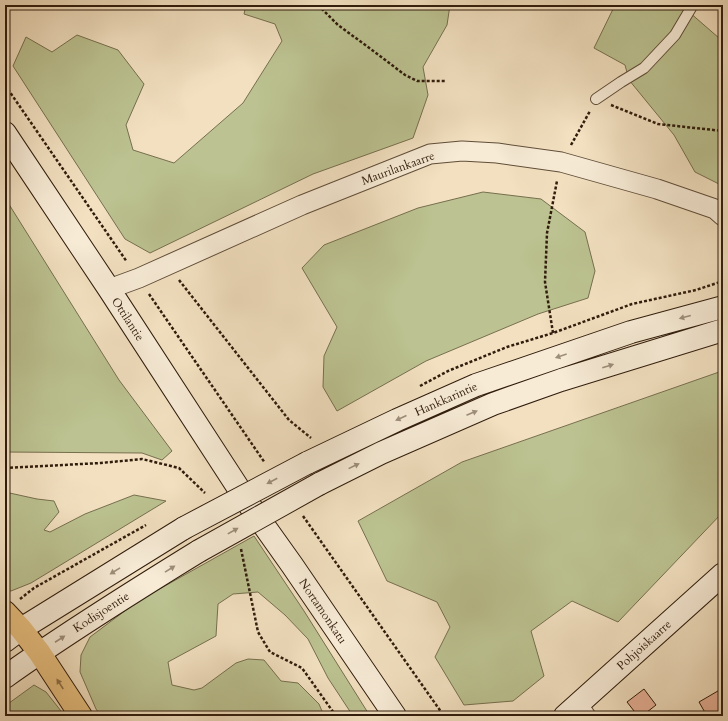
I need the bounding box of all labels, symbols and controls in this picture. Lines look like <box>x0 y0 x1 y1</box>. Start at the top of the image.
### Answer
street label: Maurilankaarre <box>359 147 437 189</box>
street label: Ottilantie <box>108 294 148 344</box>
one-way arrow <box>679 314 691 320</box>
one-way arrow <box>555 353 567 359</box>
one-way arrow <box>602 362 614 368</box>
street label: Hankkarintie <box>412 378 480 420</box>
one-way arrow <box>467 410 478 416</box>
one-way arrow <box>395 416 407 422</box>
one-way arrow <box>348 463 359 469</box>
one-way arrow <box>266 478 278 484</box>
one-way arrow <box>227 528 239 535</box>
one-way arrow <box>165 565 175 573</box>
one-way arrow <box>109 567 121 574</box>
street label: Nortamonkatu <box>295 575 351 647</box>
street label: Kodisjoentie <box>70 588 132 636</box>
street label: Pohjoiskaarre <box>613 616 675 674</box>
one-way arrow <box>54 635 66 642</box>
one-way arrow <box>56 679 64 689</box>

